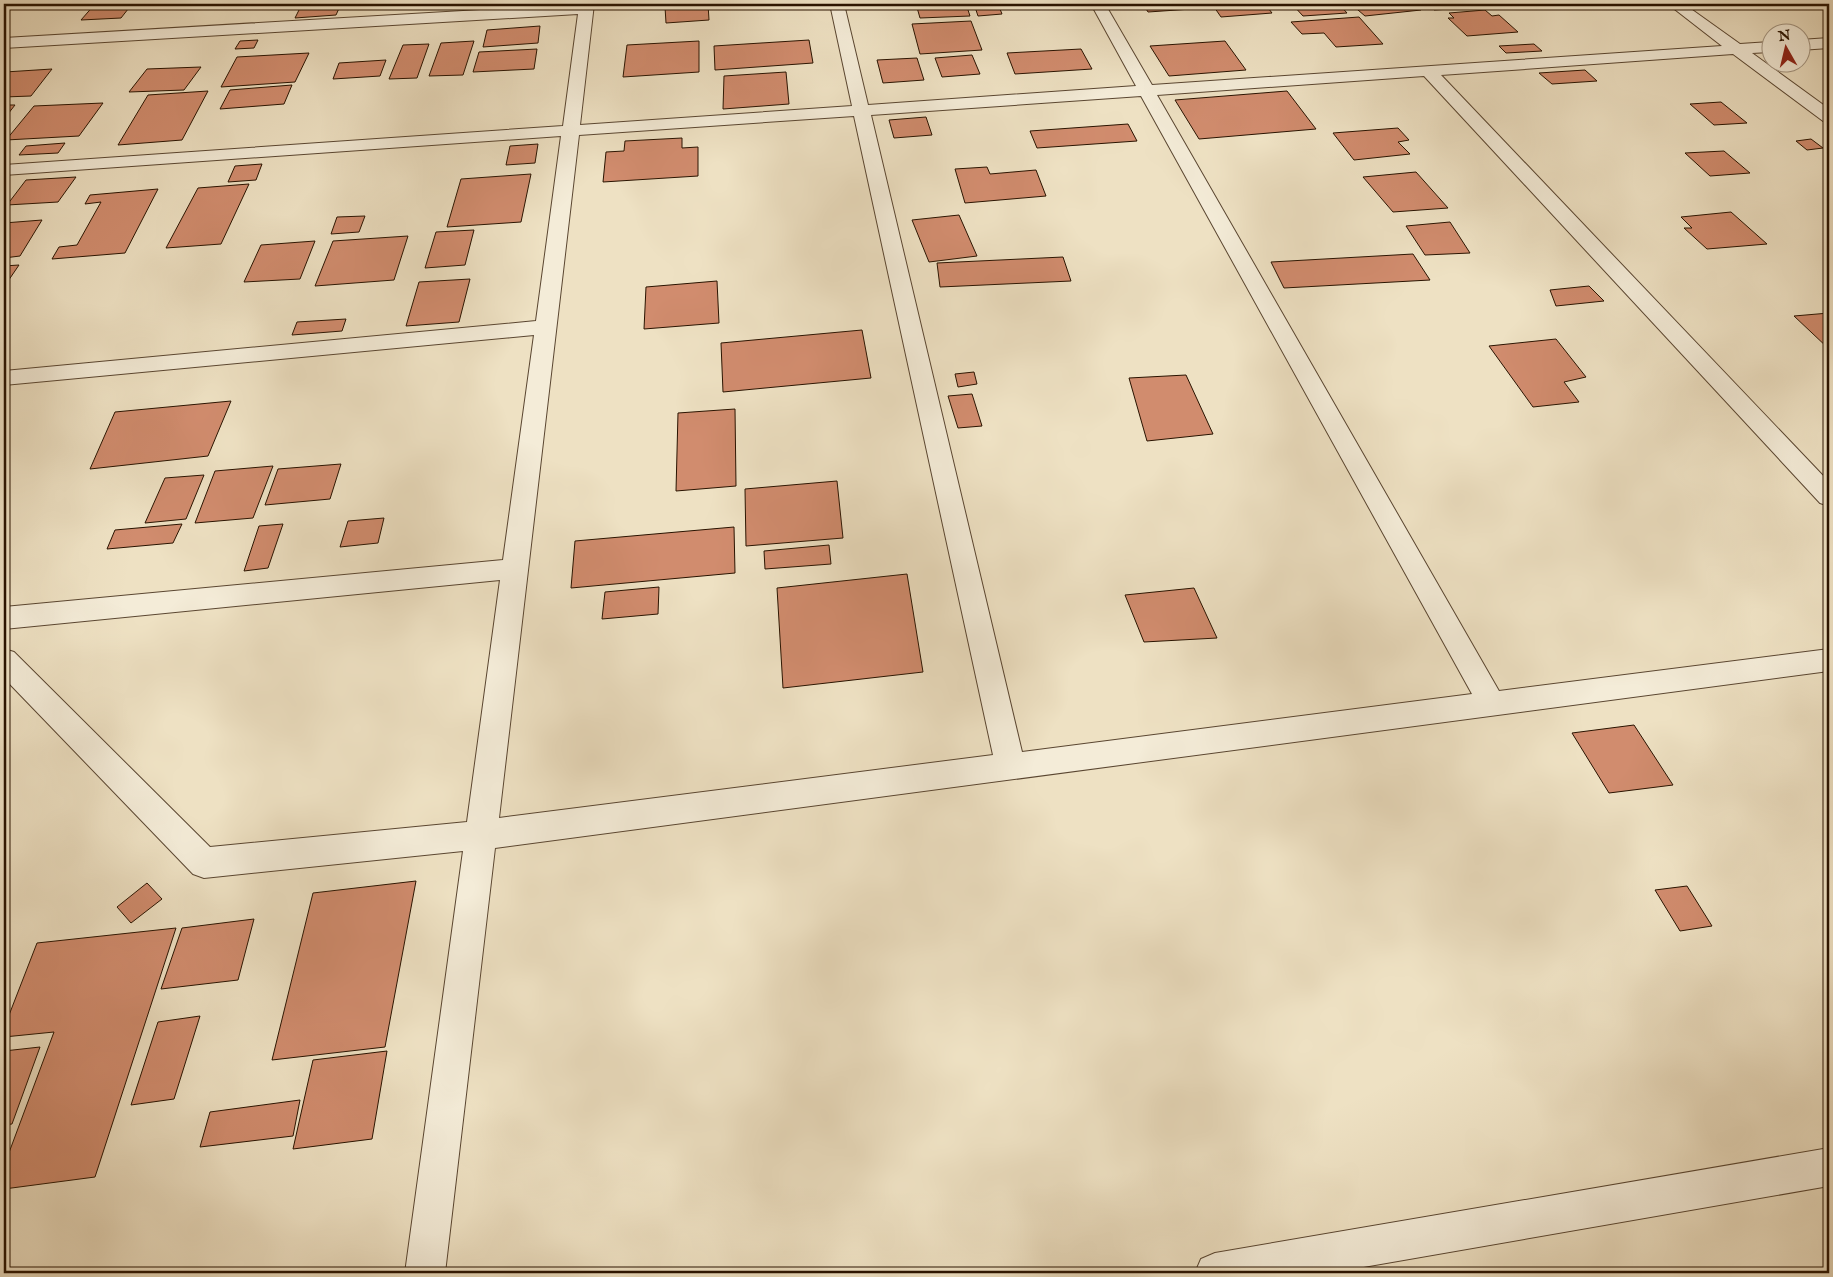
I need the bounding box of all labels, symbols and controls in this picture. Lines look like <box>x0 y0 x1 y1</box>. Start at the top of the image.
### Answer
north arrow <box>1760 22 1810 72</box>
text: N <box>1776 26 1792 46</box>

